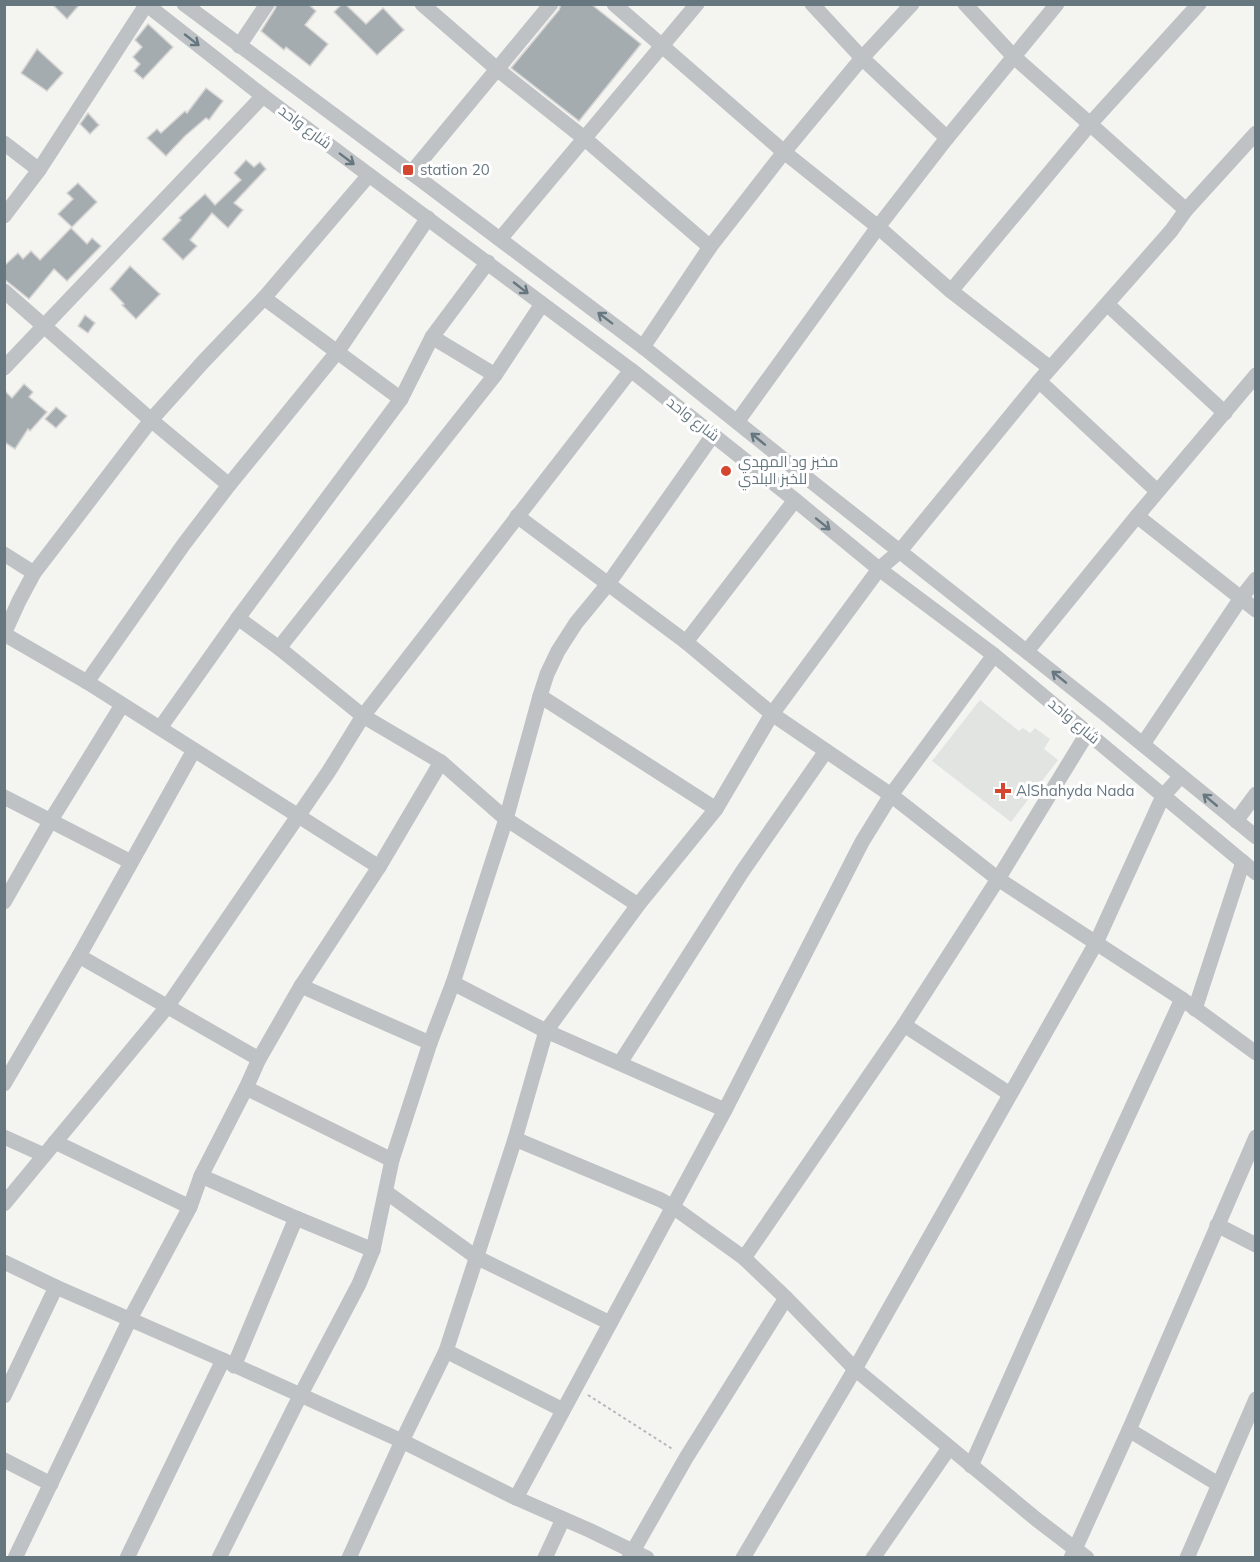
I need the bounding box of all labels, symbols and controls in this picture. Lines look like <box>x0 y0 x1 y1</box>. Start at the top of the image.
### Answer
one-way arrow <box>184 34 200 47</box>
street label: شارع واحد <box>274 100 336 154</box>
one-way arrow <box>339 152 355 165</box>
place label: station 20 <box>420 160 490 179</box>
marker: station 20 <box>401 163 415 177</box>
one-way arrow <box>512 281 528 294</box>
one-way arrow <box>597 312 613 324</box>
street label: شارع واحد <box>662 392 723 447</box>
one-way arrow <box>750 432 766 445</box>
place label: مخبز ود المهدي للخبز البلدي <box>738 452 839 491</box>
marker: مخبز ود المهدي للخبز البلدي <box>719 464 733 478</box>
one-way arrow <box>815 517 831 530</box>
one-way arrow <box>1051 670 1067 683</box>
street label: شارع واحد <box>1043 694 1104 749</box>
place label: AlShahyda Nada <box>1016 781 1134 800</box>
marker: AlShahyda Nada <box>994 782 1012 800</box>
one-way arrow <box>1203 793 1218 807</box>

